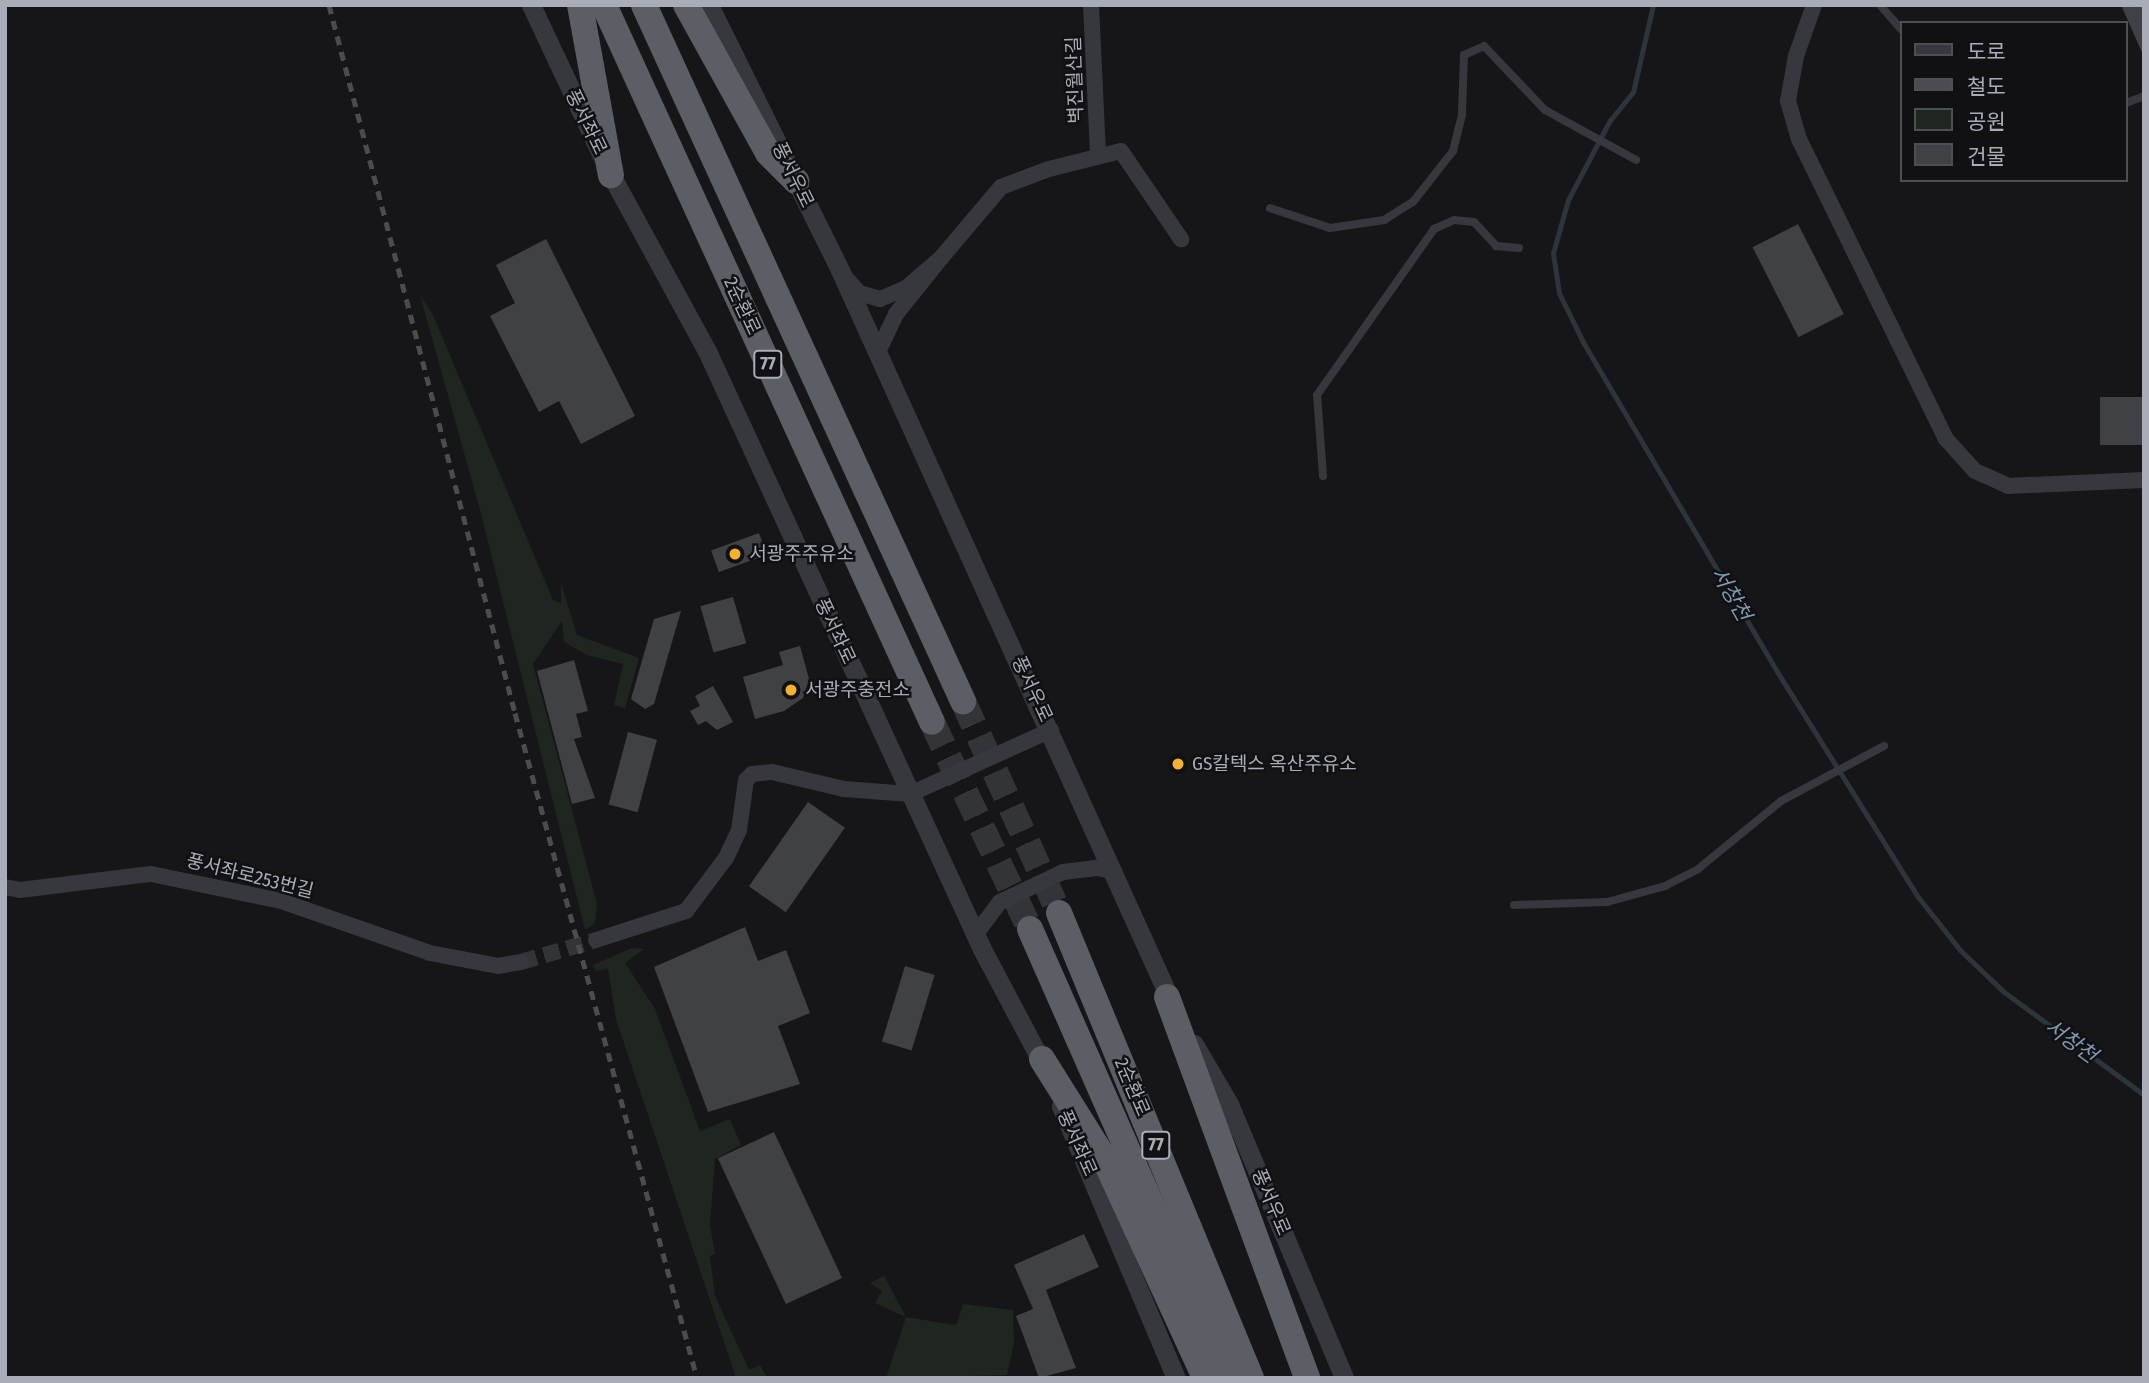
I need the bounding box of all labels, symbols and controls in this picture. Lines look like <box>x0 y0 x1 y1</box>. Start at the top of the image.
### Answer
legend <box>1900 21 2128 182</box>
street label: 벽진월산길 <box>1062 36 1088 124</box>
text: 도로 <box>1967 39 2006 65</box>
text: 철도 <box>1967 74 2006 100</box>
street label: 풍서좌로 <box>560 86 612 158</box>
text: 공원 <box>1967 109 2006 135</box>
street label: 풍서우로 <box>767 139 819 211</box>
text: 건물 <box>1967 144 2006 170</box>
street label: 2순환로 <box>719 274 765 338</box>
road number: 77 <box>752 350 784 378</box>
place label: 서광주주유소 <box>749 543 854 565</box>
marker: 서광주주유소 <box>727 546 743 562</box>
water label: 서창천 <box>1706 563 1756 625</box>
street label: 풍서좌로 <box>810 594 860 668</box>
street label: 풍서우로 <box>1007 652 1057 726</box>
place label: 서광주충전소 <box>805 679 910 701</box>
marker: 서광주충전소 <box>783 682 799 698</box>
place label: GS칼텍스 옥산주유소 <box>1192 753 1357 775</box>
marker: GS칼텍스 옥산주유소 <box>1170 756 1186 772</box>
street label: 풍서좌로253번길 <box>184 849 316 903</box>
water label: 서창천 <box>2040 1014 2102 1068</box>
street label: 2순환로 <box>1110 1055 1154 1119</box>
street label: 풍서좌로 <box>1052 1106 1102 1180</box>
road number: 77 <box>1140 1130 1172 1160</box>
street label: 풍서우로 <box>1247 1165 1295 1239</box>

